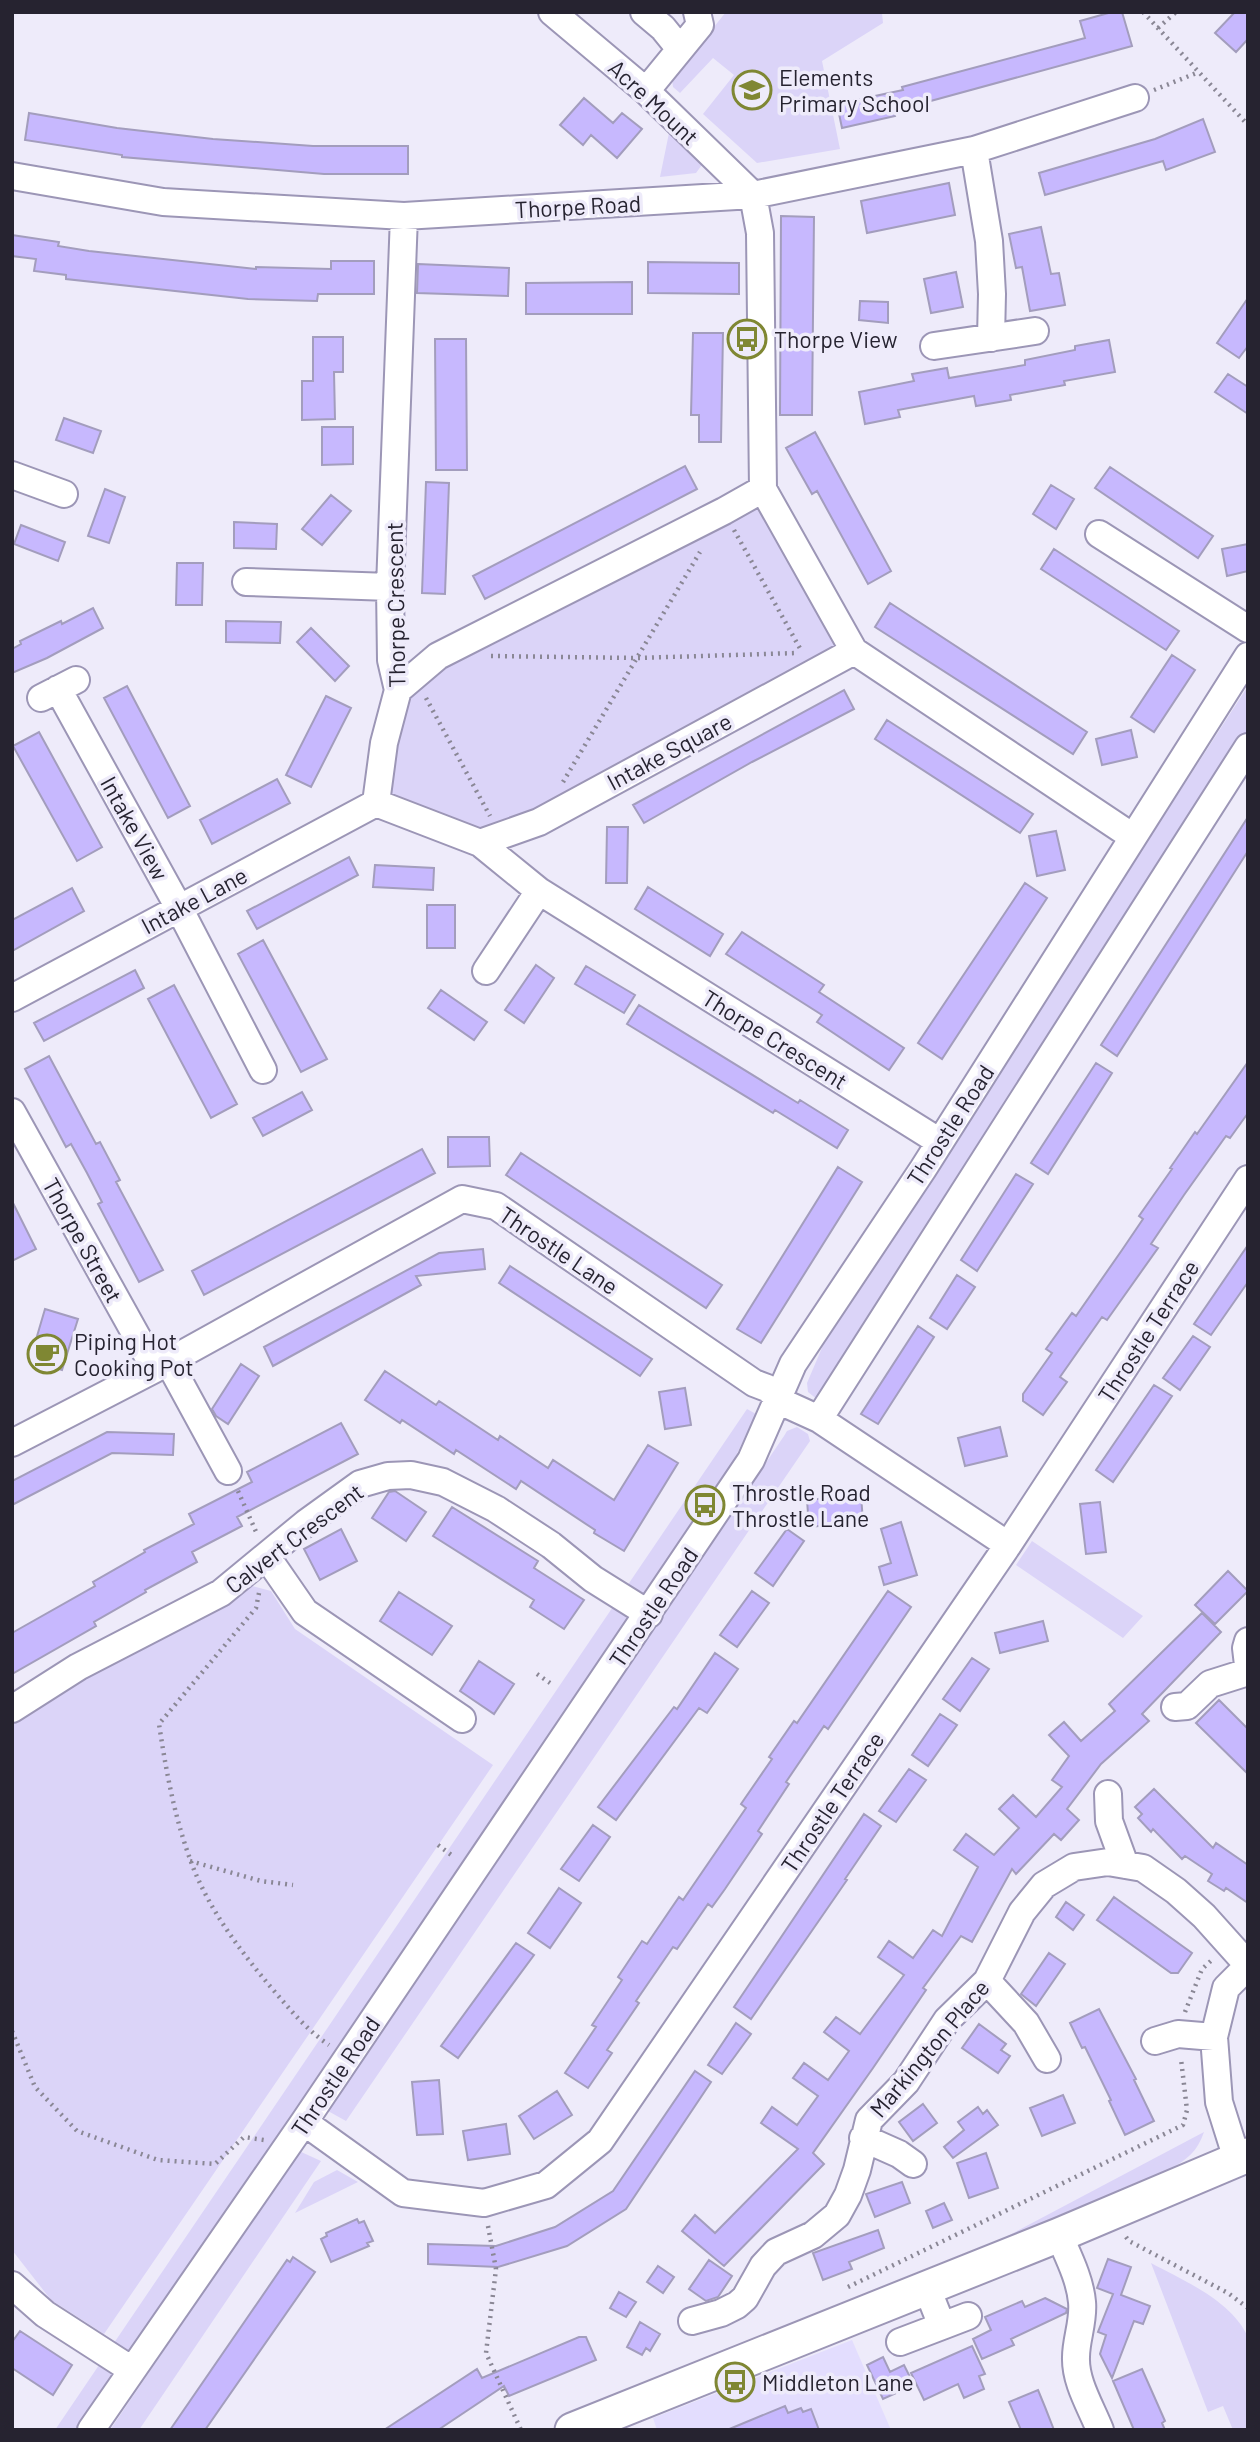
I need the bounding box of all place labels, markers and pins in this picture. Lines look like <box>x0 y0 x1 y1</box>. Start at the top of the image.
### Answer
place label: Elements Primary School <box>779 63 930 117</box>
school or university icon: Elements Primary School <box>731 69 773 111</box>
bus stop icon: Thorpe View <box>726 318 768 360</box>
place label: Thorpe View <box>774 325 898 353</box>
place label: Piping Hot Cooking Pot <box>74 1327 194 1381</box>
cafe icon: Piping Hot Cooking Pot <box>26 1333 68 1375</box>
place label: Throstle Road Throstle Lane <box>732 1478 871 1532</box>
bus stop icon: Throstle Road Throstle Lane <box>684 1484 726 1526</box>
bus stop icon: Middleton Lane <box>714 2361 756 2403</box>
place label: Middleton Lane <box>762 2368 914 2396</box>

